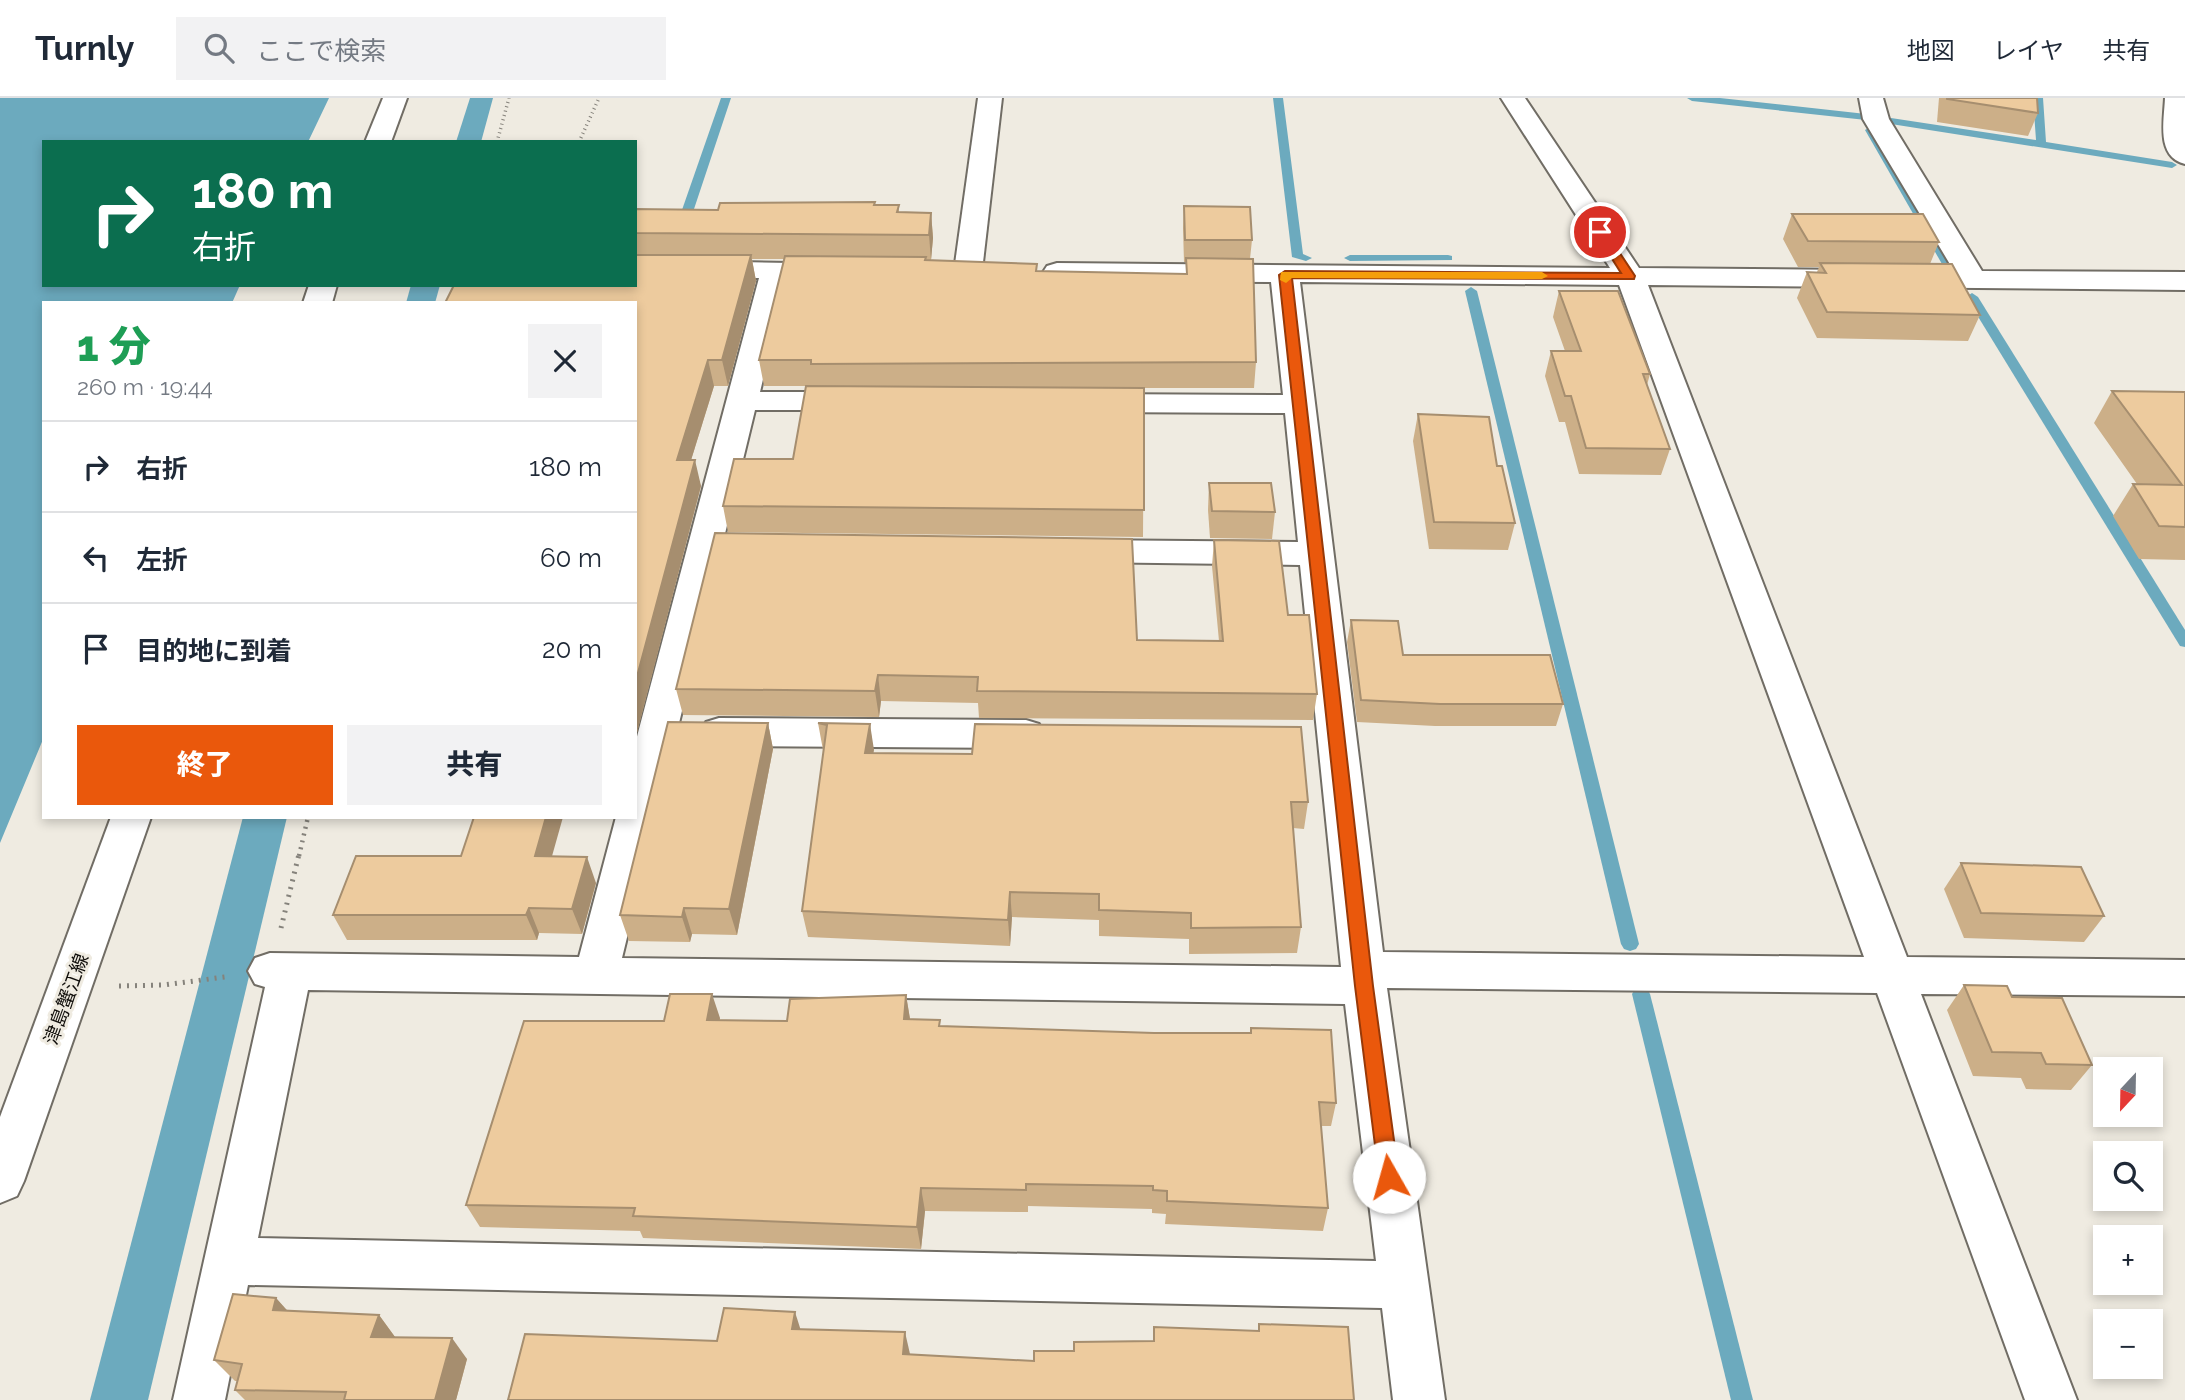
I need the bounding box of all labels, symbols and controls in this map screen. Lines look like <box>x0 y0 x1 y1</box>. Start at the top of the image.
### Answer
search box <box>176 17 666 80</box>
text: Turnly <box>35 29 134 68</box>
icon: search <box>200 29 238 67</box>
text: ここで検索 <box>256 36 386 66</box>
text: 地図 <box>1907 36 1955 65</box>
text: レイヤ <box>1993 36 2064 65</box>
text: 共有 <box>2102 36 2150 65</box>
text: 180 m <box>192 162 333 219</box>
icon: right <box>77 168 168 259</box>
pin <box>1570 202 1630 262</box>
icon: arrive <box>1581 213 1619 251</box>
text: 右折 <box>192 228 256 265</box>
text: 1 分 <box>77 322 151 371</box>
button: close <box>528 324 602 398</box>
text: 260 m · 19:44 <box>77 373 213 400</box>
icon: right <box>77 448 115 486</box>
text: 180 m <box>529 452 602 482</box>
text: 右折 <box>136 454 188 484</box>
icon: left <box>77 539 115 577</box>
text: 60 m <box>540 543 602 573</box>
text: 左折 <box>136 545 188 575</box>
icon: arrive <box>77 630 115 668</box>
text: 20 m <box>542 634 602 664</box>
text: 目的地に到着 <box>136 636 292 666</box>
button: 終了 <box>77 725 333 805</box>
button: 共有 <box>347 725 602 805</box>
street label: 津島蟹江線 <box>39 951 93 1047</box>
north arrow <box>2093 1057 2163 1127</box>
map controls <box>2093 1057 2163 1379</box>
position arrow <box>1352 1140 1426 1214</box>
button: search <box>2093 1141 2163 1211</box>
button: + <box>2093 1225 2163 1295</box>
button: − <box>2093 1309 2163 1379</box>

